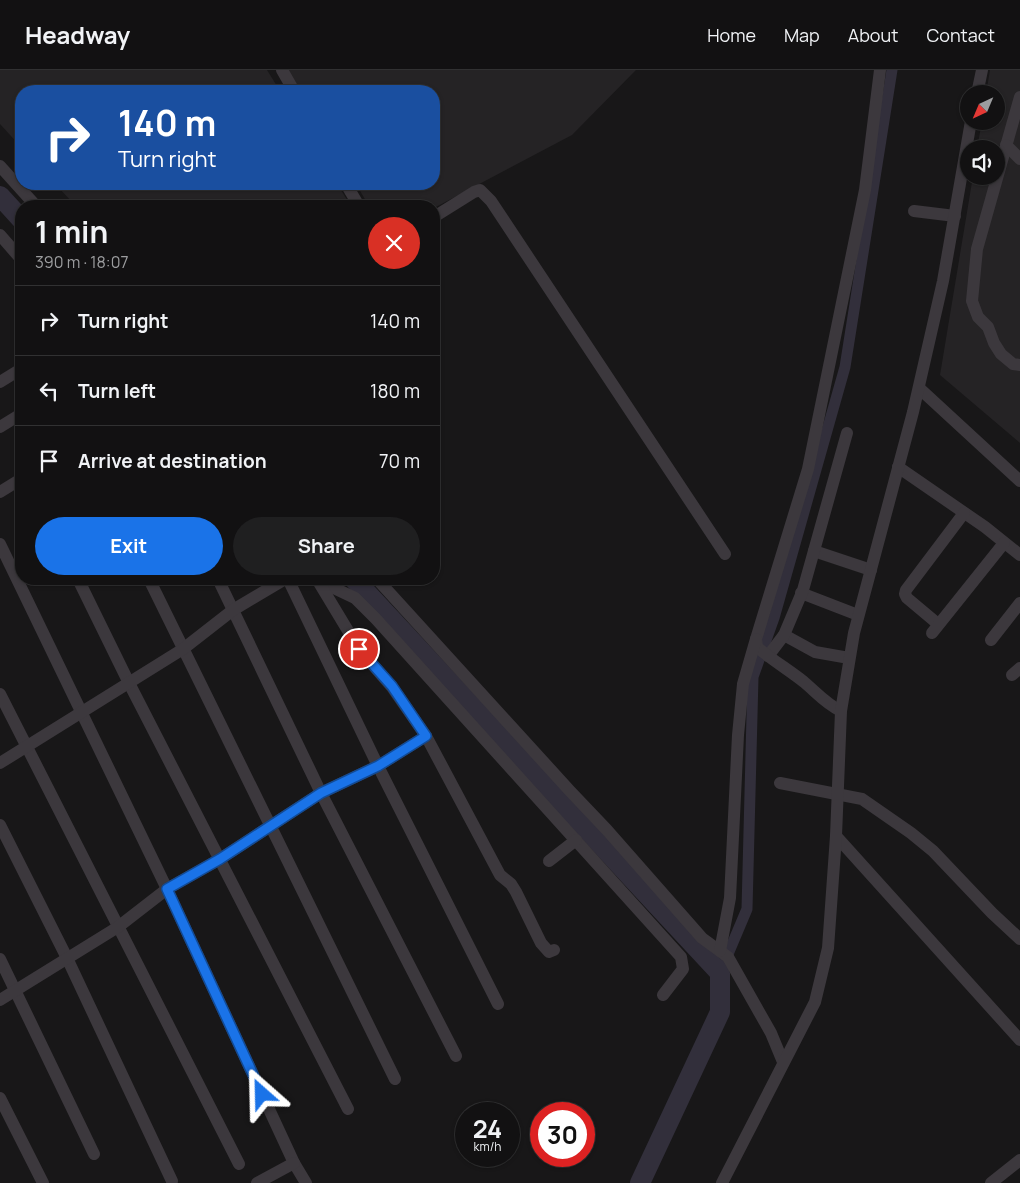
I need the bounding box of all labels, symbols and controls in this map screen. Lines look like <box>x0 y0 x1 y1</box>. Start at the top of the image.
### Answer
text: Headway <box>25 18 130 51</box>
text: Home <box>707 23 756 47</box>
text: Map <box>784 23 820 47</box>
text: About <box>848 23 898 47</box>
text: Contact <box>926 23 995 47</box>
north arrow <box>960 85 1005 130</box>
map controls <box>960 85 1005 185</box>
text: 140 m <box>118 99 216 147</box>
icon: right <box>35 105 100 170</box>
button: sound <box>960 140 1005 185</box>
text: Turn right <box>118 144 216 174</box>
text: 1 min <box>35 211 108 252</box>
button: close <box>368 217 420 269</box>
text: 390 m · 18:07 <box>35 251 128 273</box>
icon: right <box>35 307 63 335</box>
text: Turn right <box>78 308 168 334</box>
text: 140 m <box>370 308 420 334</box>
icon: left <box>35 377 63 405</box>
text: Turn left <box>78 378 156 404</box>
text: 180 m <box>370 378 420 404</box>
icon: arrive <box>35 447 63 475</box>
text: Arrive at destination <box>78 448 267 474</box>
text: 70 m <box>379 448 420 474</box>
button: Exit <box>35 517 223 575</box>
button: Share <box>233 517 420 575</box>
pin <box>338 628 380 670</box>
icon: arrive <box>345 635 373 663</box>
position arrow <box>235 1067 287 1119</box>
speed limit sign: 30 <box>530 1102 595 1167</box>
text: 24 <box>473 1111 502 1146</box>
text: km/h <box>474 1138 501 1155</box>

